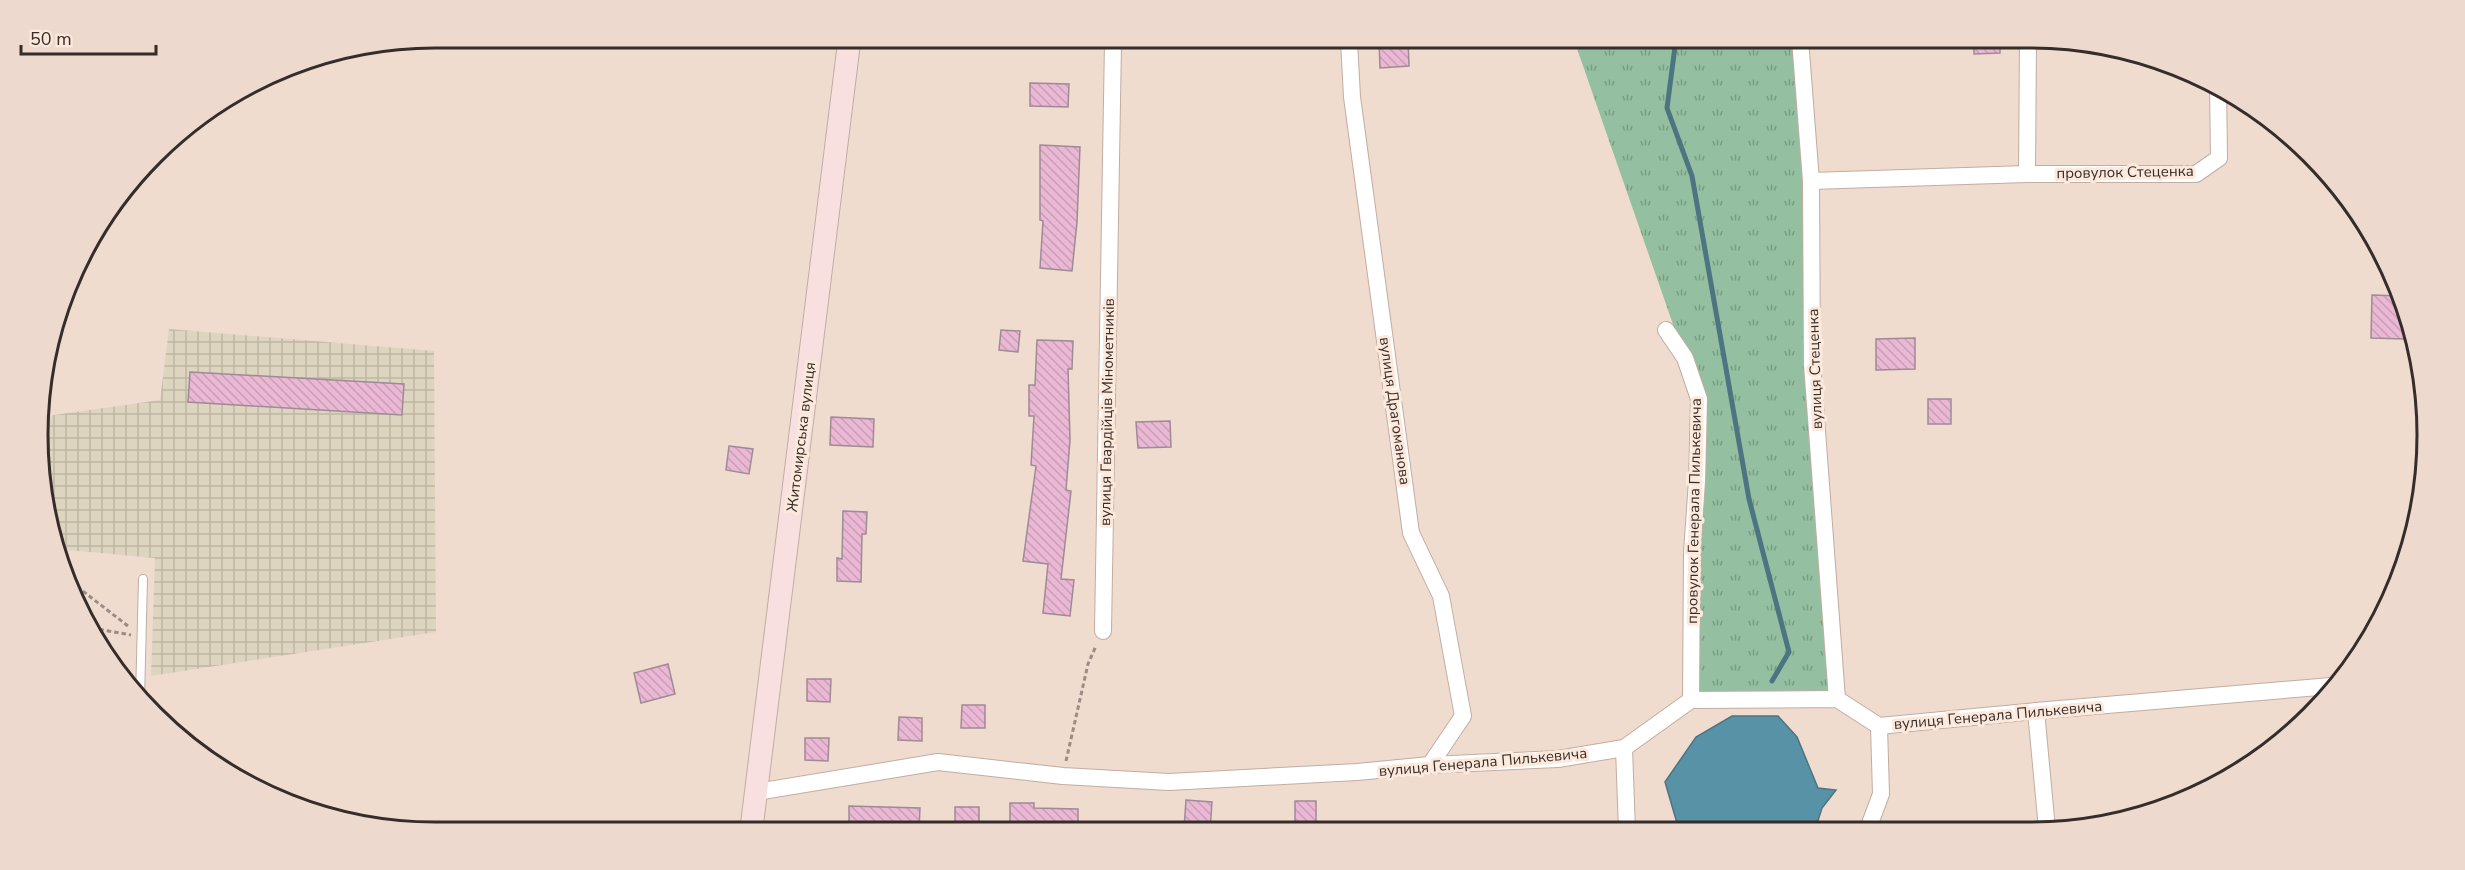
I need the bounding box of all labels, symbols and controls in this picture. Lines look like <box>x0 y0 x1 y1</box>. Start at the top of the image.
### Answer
scale bar <box>21 18 156 56</box>
text: 50 m <box>30 27 72 51</box>
street label: провулок Стеценка <box>2056 161 2194 183</box>
street label: вулиця Гвардійців Мінометників <box>1095 298 1119 526</box>
street label: вулиця Стеценка <box>1803 308 1827 430</box>
street label: вулиця Драгоманова <box>1375 336 1415 486</box>
street label: Житомирська вулиця <box>782 361 820 513</box>
street label: провулок Генерала Пилькевича <box>1682 398 1706 624</box>
street label: вулиця Генерала Пилькевича <box>1893 696 2103 734</box>
street label: вулиця Генерала Пилькевича <box>1378 743 1588 781</box>

